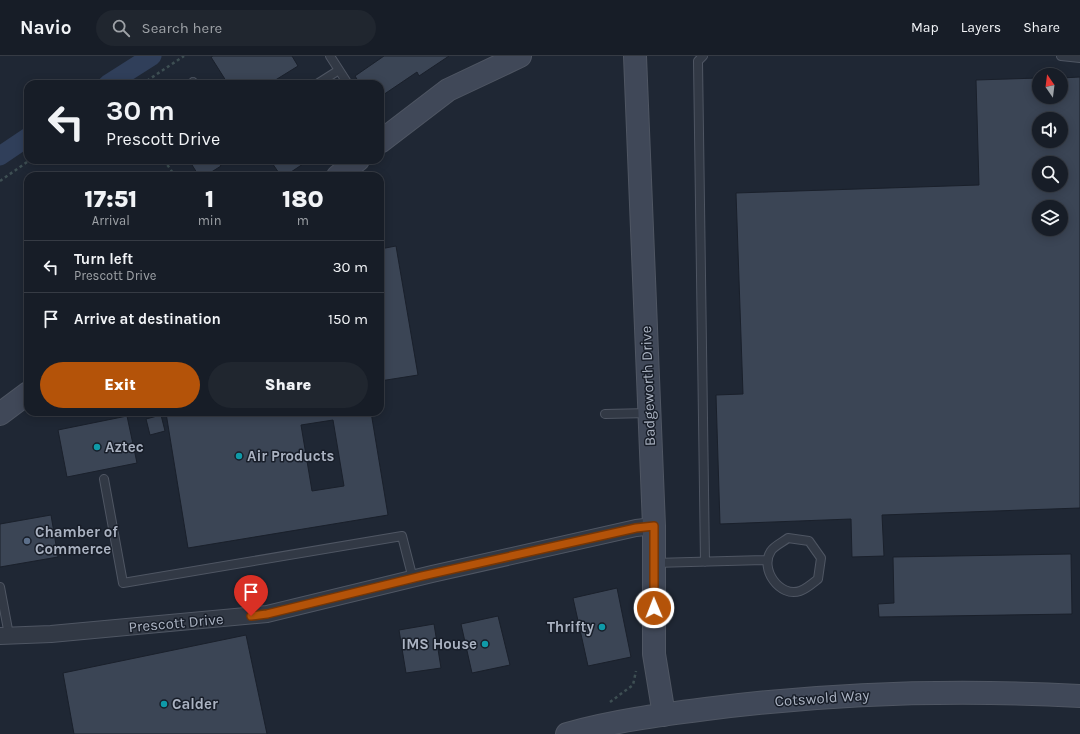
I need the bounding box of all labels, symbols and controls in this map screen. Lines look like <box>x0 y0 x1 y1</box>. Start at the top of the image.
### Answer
search box <box>96 10 376 46</box>
text: Navio <box>20 17 72 39</box>
icon: search <box>110 17 132 39</box>
text: Search here <box>142 19 222 37</box>
text: Map <box>911 19 939 36</box>
text: Layers <box>961 19 1001 36</box>
text: Share <box>1023 19 1060 36</box>
north arrow <box>1032 68 1068 104</box>
map controls <box>1032 68 1068 236</box>
text: 30 m <box>106 94 175 127</box>
icon: left <box>40 96 92 148</box>
button: sound <box>1032 112 1068 148</box>
text: Prescott Drive <box>106 128 220 150</box>
button: search <box>1032 156 1068 192</box>
text: 17:51 <box>84 185 137 213</box>
text: 1 <box>205 185 214 213</box>
text: 180 <box>282 185 324 213</box>
button: layers <box>1032 200 1068 236</box>
text: Arrival <box>92 213 130 228</box>
text: min <box>198 213 222 228</box>
text: m <box>297 213 309 228</box>
text: Turn left <box>74 250 133 268</box>
icon: left <box>40 256 62 278</box>
text: 30 m <box>333 258 368 276</box>
text: Prescott Drive <box>74 268 156 283</box>
icon: arrive <box>40 308 62 330</box>
text: Arrive at destination <box>74 310 221 328</box>
text: 150 m <box>328 310 368 328</box>
street label: Badgeworth Drive <box>637 326 659 446</box>
button: Exit <box>40 362 200 408</box>
button: Share <box>208 362 368 408</box>
place label: Aztec <box>105 438 144 456</box>
marker: Aztec <box>92 442 102 452</box>
place label: Air Products <box>247 447 335 465</box>
marker: Air Products <box>234 451 244 461</box>
place label: Chamber of Commerce <box>35 523 118 558</box>
marker: Chamber of Commerce <box>22 536 32 546</box>
pin <box>234 575 268 616</box>
icon: arrive <box>240 581 262 603</box>
position arrow <box>633 587 675 629</box>
street label: Prescott Drive <box>128 610 224 636</box>
place label: Thrifty <box>547 618 594 636</box>
marker: Thrifty <box>597 622 607 632</box>
place label: IMS House <box>402 635 477 653</box>
marker: IMS House <box>480 639 490 649</box>
street label: Cotswold Way <box>774 686 870 710</box>
place label: Calder <box>172 695 218 713</box>
marker: Calder <box>159 699 169 709</box>

